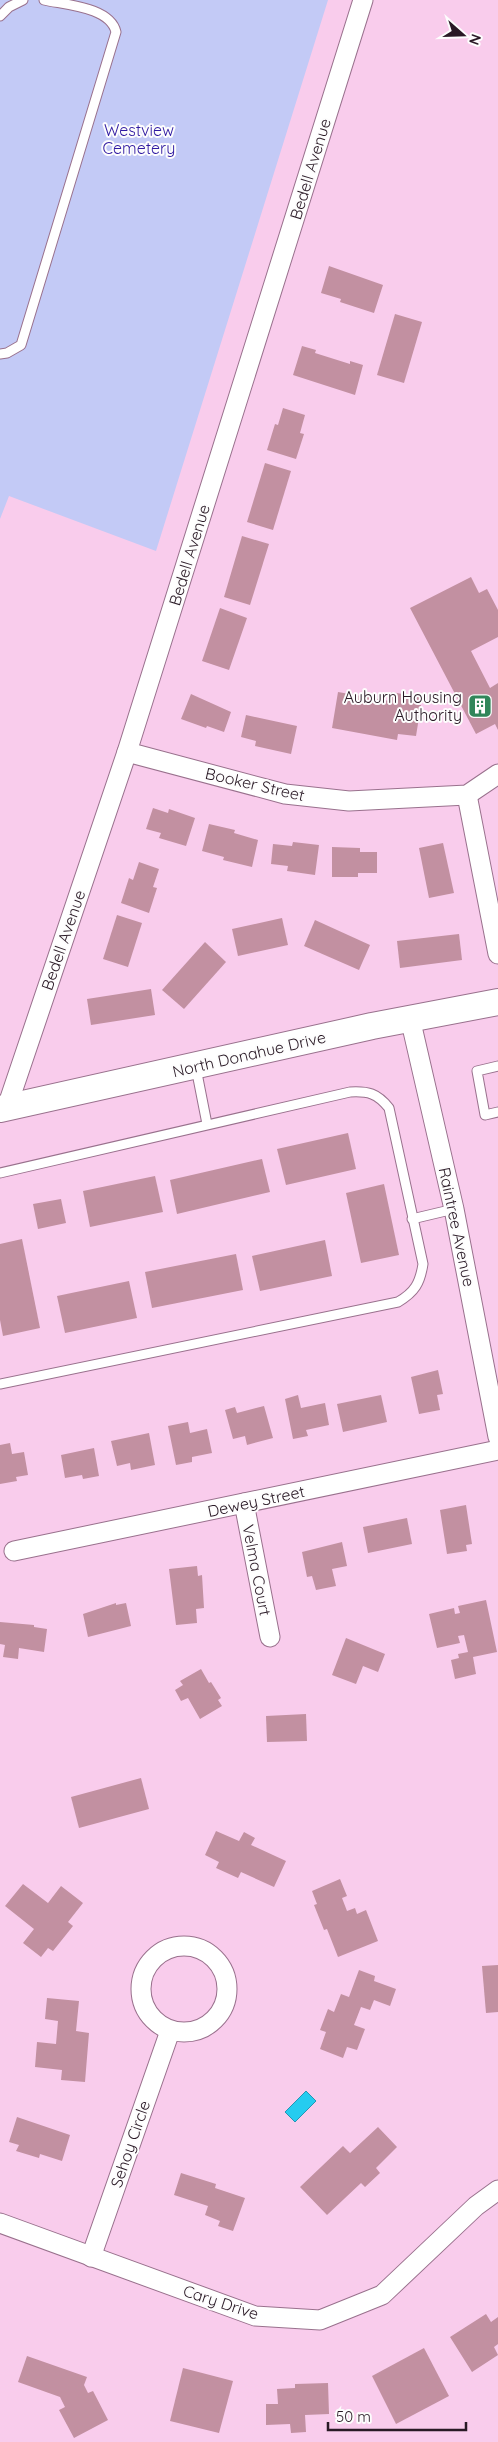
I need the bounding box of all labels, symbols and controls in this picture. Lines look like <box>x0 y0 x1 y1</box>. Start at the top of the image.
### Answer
north arrow <box>438 10 488 60</box>
text: N <box>465 32 485 47</box>
street label: Bedell Avenue <box>285 116 335 222</box>
park label: Westview Cemetery <box>103 120 175 158</box>
street label: Bedell Avenue <box>164 502 214 608</box>
place label: Auburn Housing Authority <box>344 687 462 725</box>
building icon: Auburn Housing Authority <box>467 693 493 719</box>
street label: Booker Street <box>203 763 307 805</box>
street label: Bedell Avenue <box>37 887 89 993</box>
street label: North Donahue Drive <box>170 1027 328 1081</box>
street label: Raintree Avenue <box>435 1165 479 1289</box>
street label: Dewey Street <box>206 1481 306 1521</box>
street label: Velma Court <box>238 1523 276 1617</box>
street label: Sehoy Circle <box>106 2098 154 2190</box>
street label: Cary Drive <box>181 2280 261 2324</box>
scale bar <box>328 2400 466 2432</box>
text: 50 m <box>336 2407 371 2426</box>

